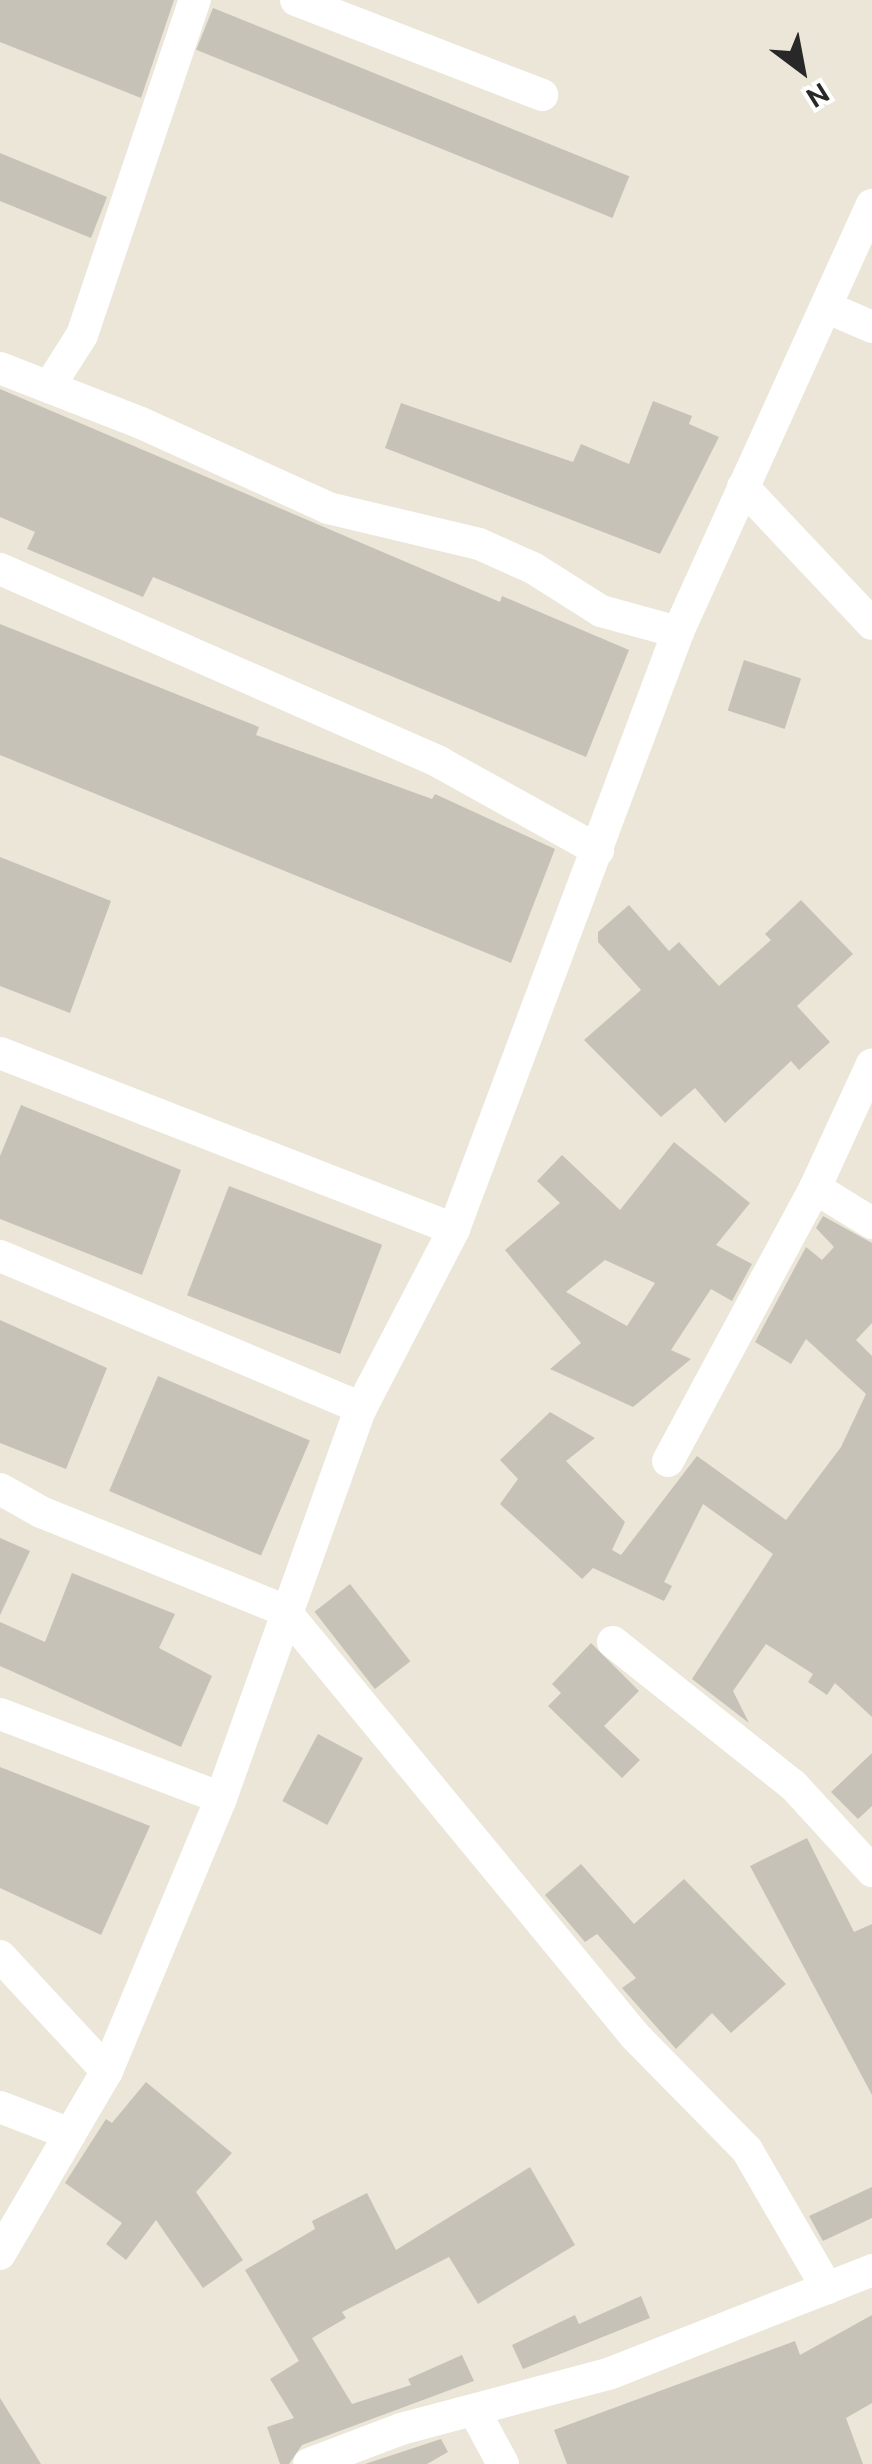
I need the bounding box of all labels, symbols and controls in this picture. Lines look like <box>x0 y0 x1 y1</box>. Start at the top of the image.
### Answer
north arrow <box>752 20 852 120</box>
text: N <box>801 77 835 115</box>

